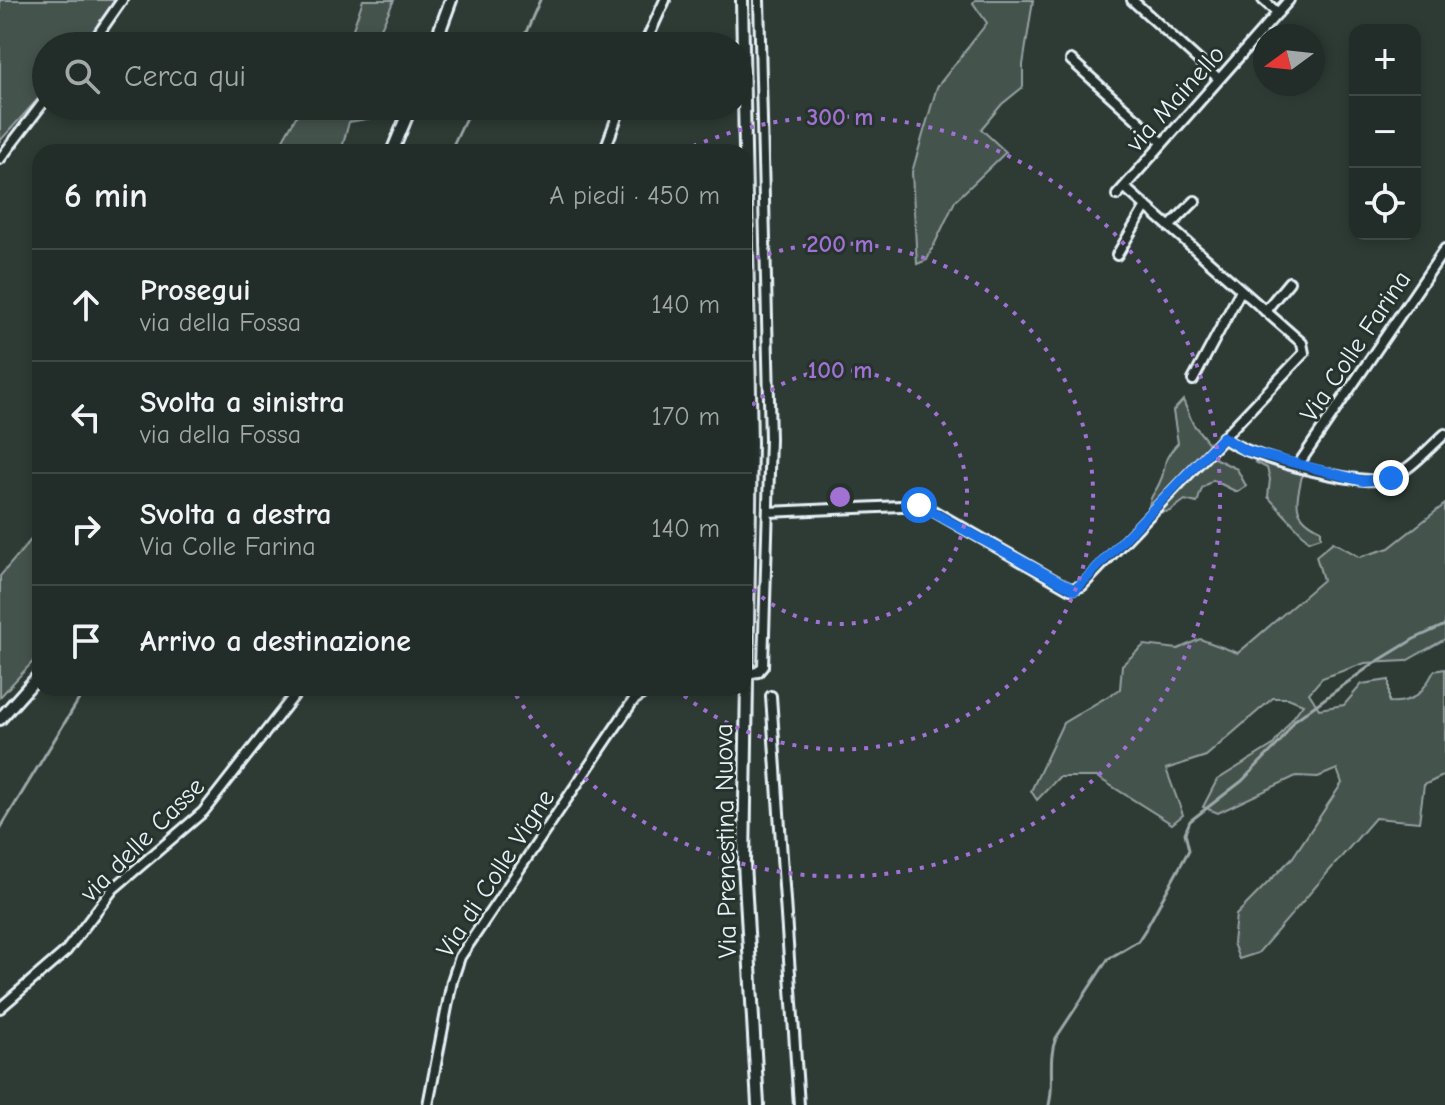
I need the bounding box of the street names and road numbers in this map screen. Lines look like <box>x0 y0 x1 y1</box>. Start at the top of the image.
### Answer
street label: via Mainello <box>1120 39 1231 159</box>
street label: Via Colle Farina <box>1294 265 1417 428</box>
street label: Via Prenestina Nuova <box>709 723 743 959</box>
street label: via delle Casse <box>74 772 211 909</box>
street label: Via di Colle Vigne <box>430 784 561 963</box>

